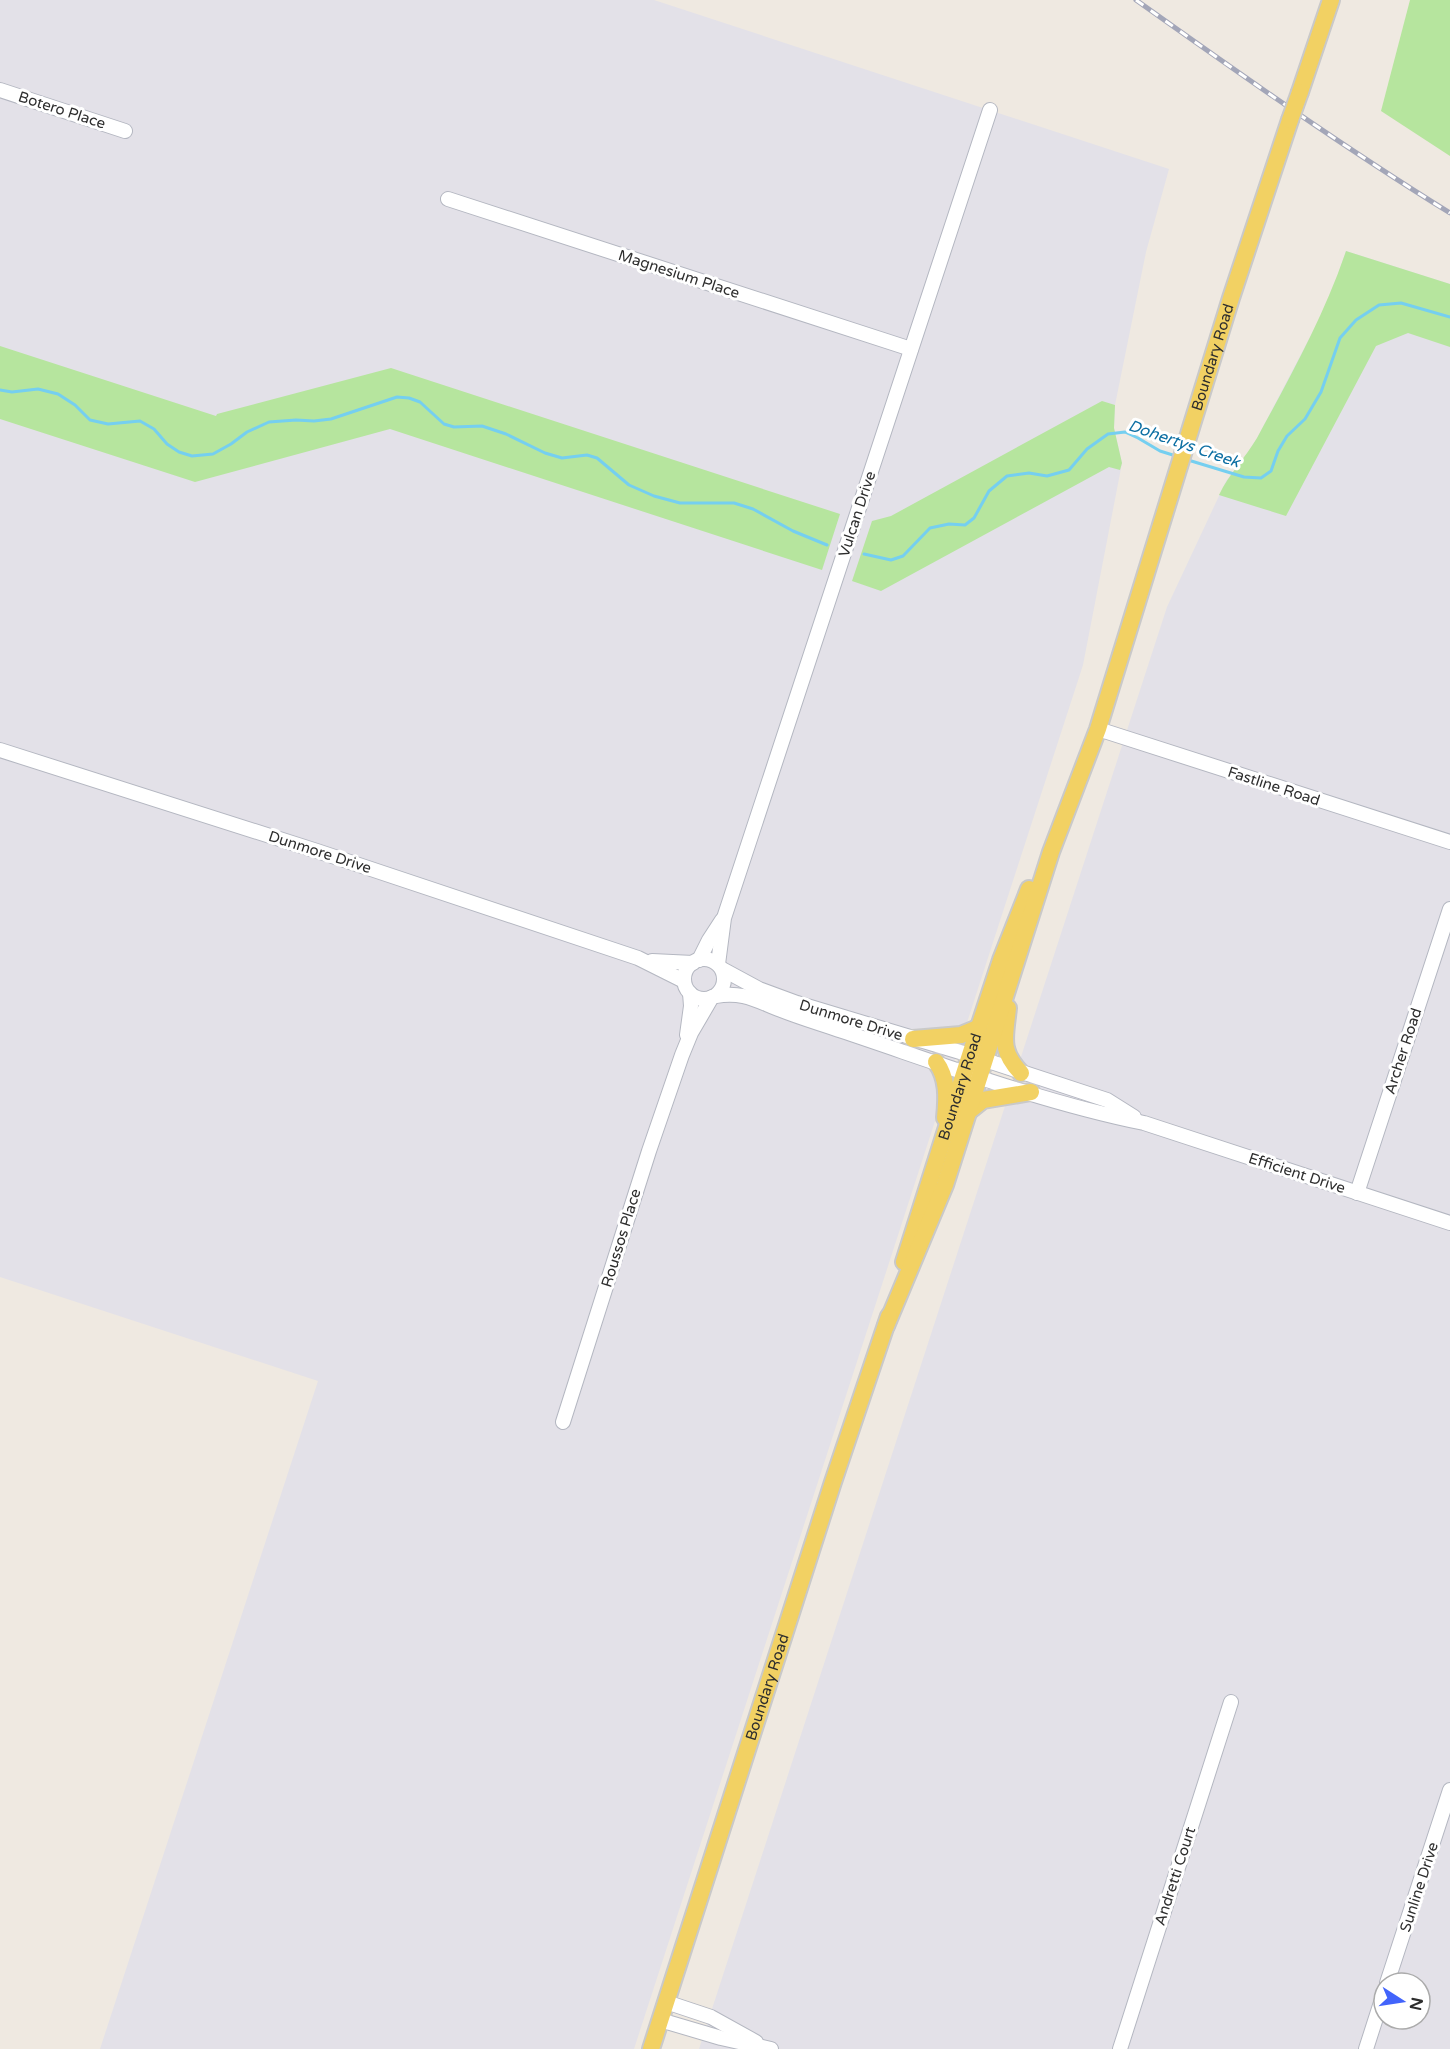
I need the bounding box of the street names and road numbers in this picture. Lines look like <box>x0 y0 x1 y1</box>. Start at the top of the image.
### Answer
street label: Botero Place <box>16 87 108 133</box>
street label: Magnesium Place <box>616 246 742 302</box>
street label: Boundary Road <box>1188 302 1238 413</box>
street label: Vulcan Drive <box>835 469 879 559</box>
street label: Fastline Road <box>1226 763 1322 809</box>
street label: Dunmore Drive <box>266 827 374 877</box>
street label: Dunmore Drive <box>797 996 905 1044</box>
street label: Archer Road <box>1381 1006 1425 1096</box>
street label: Boundary Road <box>934 1031 985 1142</box>
street label: Efficient Drive <box>1246 1149 1348 1197</box>
street label: Roussos Place <box>597 1187 645 1289</box>
street label: Boundary Road <box>742 1632 793 1743</box>
street label: Andretti Court <box>1151 1824 1200 1928</box>
street label: Sunline Drive <box>1396 1840 1442 1934</box>

